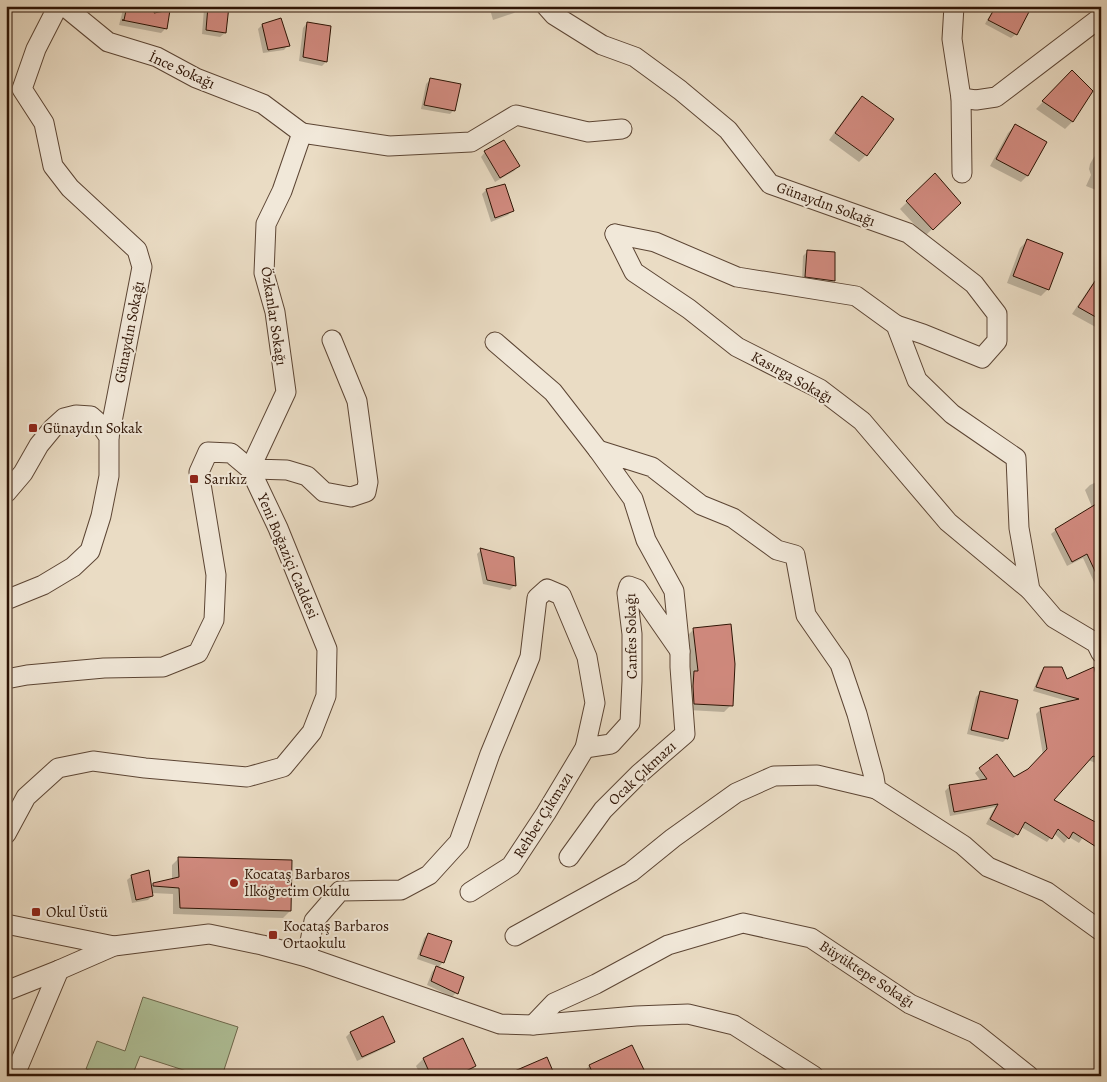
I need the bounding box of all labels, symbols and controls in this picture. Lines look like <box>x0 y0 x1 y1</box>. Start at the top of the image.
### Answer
street label: İnce Sokağı <box>146 47 218 93</box>
street label: Günaydın Sokağı <box>774 177 878 231</box>
street label: Özkanlar Sokağı <box>256 265 292 367</box>
street label: Günaydın Sokağı <box>109 279 149 385</box>
street label: Kasırga Sokağı <box>748 346 836 408</box>
place label: Günaydın Sokak <box>43 418 143 438</box>
marker: Günaydın Sokak <box>27 422 39 434</box>
place label: Sarıkız <box>204 469 247 489</box>
marker: Sarıkız <box>188 473 200 485</box>
street label: Yeni Boğaziçi Caddesi <box>252 489 323 622</box>
street label: Canfes Sokağı <box>620 593 642 679</box>
street label: Ocak Çıkmazı <box>604 736 680 810</box>
street label: Rehber Çıkmazı <box>509 768 577 862</box>
place label: Kocataş Barbaros İlköğretim Okulu <box>244 864 351 901</box>
marker: Kocataş Barbaros İlköğretim Okulu <box>228 877 240 889</box>
place label: Okul Üstü <box>46 902 109 922</box>
marker: Okul Üstü <box>30 906 42 918</box>
place label: Kocataş Barbaros Ortaokulu <box>283 916 389 953</box>
marker: Kocataş Barbaros Ortaokulu <box>267 929 279 941</box>
street label: Büyüktepe Sokağı <box>816 936 918 1012</box>

